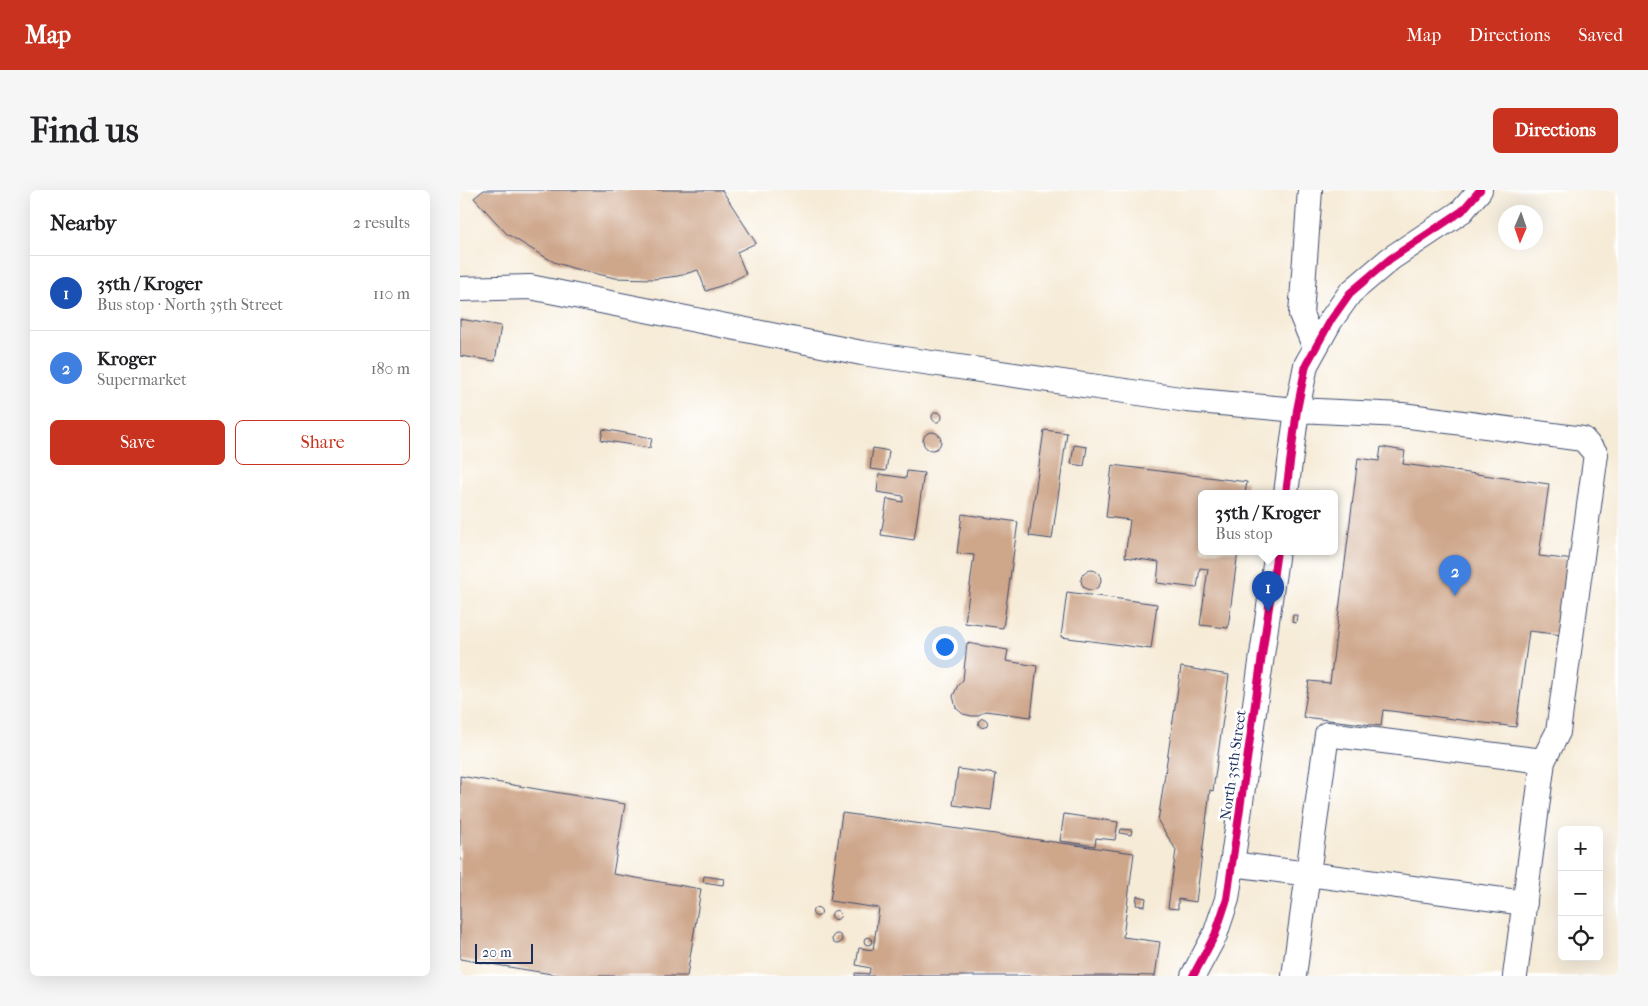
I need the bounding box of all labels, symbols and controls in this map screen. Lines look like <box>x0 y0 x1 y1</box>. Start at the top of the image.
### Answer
text: Map <box>25 21 71 49</box>
text: Map <box>1407 25 1441 46</box>
text: Directions <box>1469 25 1550 46</box>
text: Saved <box>1578 25 1623 46</box>
button: Directions <box>1493 108 1618 153</box>
text: Find us <box>30 110 139 151</box>
north arrow <box>1498 205 1543 250</box>
text: Nearby <box>50 211 116 235</box>
text: 2 results <box>353 213 410 232</box>
text: 35th / Kroger <box>97 273 202 295</box>
text: 1 <box>63 284 69 303</box>
text: 110 m <box>373 284 410 303</box>
text: Bus stop · North 35th Street <box>97 295 283 314</box>
text: Kroger <box>97 348 156 370</box>
text: 2 <box>62 359 70 378</box>
text: 180 m <box>371 359 410 378</box>
text: Supermarket <box>97 370 187 389</box>
button: Save <box>50 420 225 465</box>
button: Share <box>235 420 410 465</box>
popup <box>1198 490 1338 555</box>
text: 35th / Kroger <box>1215 502 1321 524</box>
text: Bus stop <box>1215 524 1273 543</box>
pin: 2 <box>1439 555 1471 596</box>
pin: 1 <box>1252 571 1284 612</box>
your location <box>932 634 958 660</box>
street label: North 35th Street <box>1216 708 1250 821</box>
map controls <box>1558 826 1603 961</box>
button: + <box>1558 826 1603 871</box>
button: − <box>1558 871 1603 916</box>
button: locate <box>1558 916 1603 961</box>
scale bar <box>475 941 532 964</box>
text: 20 m <box>482 944 512 961</box>

